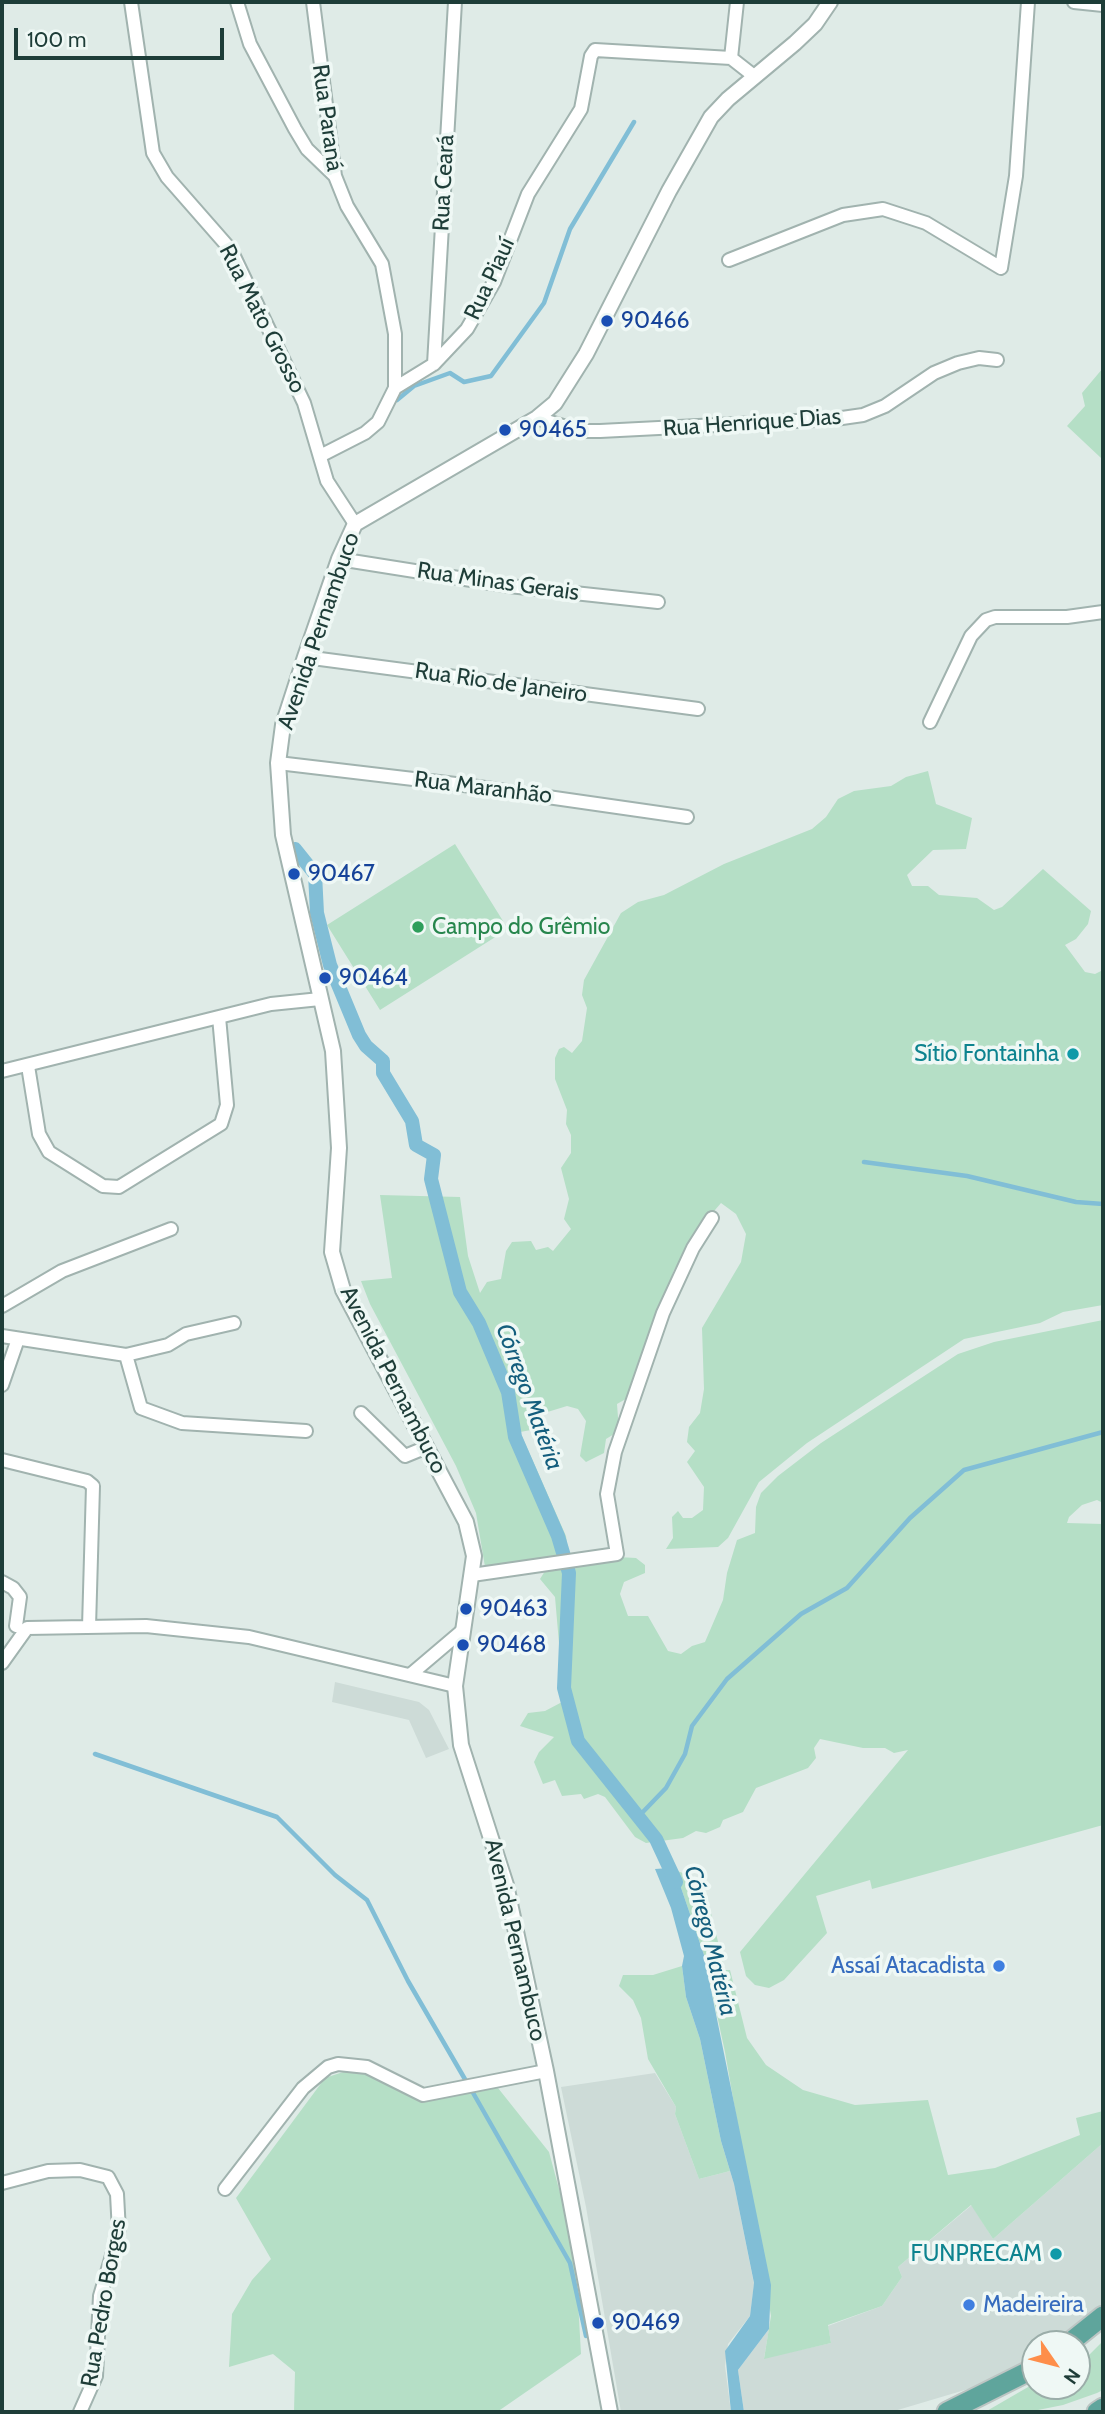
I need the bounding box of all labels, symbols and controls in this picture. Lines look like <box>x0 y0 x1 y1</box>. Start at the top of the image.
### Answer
scale bar <box>18 14 228 58</box>
text: 100 m <box>27 27 86 52</box>
street label: Rua Paraná <box>306 63 348 173</box>
street label: Rua Ceará <box>428 134 460 232</box>
street label: Rua Piauí <box>459 233 521 325</box>
street label: Rua Mato Grosso <box>213 240 311 398</box>
place label: 90466 <box>621 307 690 335</box>
marker: 90466 <box>599 313 615 329</box>
street label: Rua Henrique Dias <box>662 403 842 443</box>
place label: 90465 <box>519 416 587 444</box>
marker: 90465 <box>497 422 513 438</box>
street label: Avenida Pernambuco <box>272 529 366 733</box>
street label: Rua Minas Gerais <box>415 557 581 607</box>
street label: Rua Rio de Janeiro <box>413 657 589 709</box>
street label: Rua Maranhão <box>413 766 553 810</box>
place label: 90467 <box>308 860 375 888</box>
marker: 90467 <box>286 866 302 882</box>
place label: Campo do Grêmio <box>432 913 610 941</box>
marker: Campo do Grêmio <box>410 919 426 935</box>
place label: 90464 <box>339 964 408 992</box>
marker: 90464 <box>317 970 333 986</box>
place label: Sítio Fontainha <box>914 1040 1059 1068</box>
marker: Sítio Fontainha <box>1065 1046 1081 1062</box>
street label: Avenida Pernambuco <box>334 1282 452 1478</box>
water label: Córrego Matéria <box>489 1320 569 1474</box>
place label: 90463 <box>480 1595 548 1623</box>
marker: 90463 <box>458 1601 474 1617</box>
place label: 90468 <box>477 1631 546 1659</box>
marker: 90468 <box>455 1637 471 1653</box>
street label: Avenida Pernambuco <box>478 1836 552 2044</box>
water label: Córrego Matéria <box>677 1863 743 2019</box>
place label: Assaí Atacadista <box>831 1952 985 1980</box>
marker: Assaí Atacadista <box>991 1958 1007 1974</box>
street label: Rua Pedro Borges <box>76 2217 132 2389</box>
place label: FUNPRECAM <box>911 2240 1042 2268</box>
marker: FUNPRECAM <box>1048 2246 1064 2262</box>
place label: Madeireira <box>983 2291 1084 2319</box>
marker: Madeireira <box>961 2297 977 2313</box>
place label: 90469 <box>612 2309 681 2337</box>
marker: 90469 <box>590 2315 606 2331</box>
north arrow <box>1021 2330 1091 2400</box>
text: N <box>1059 2364 1085 2388</box>

